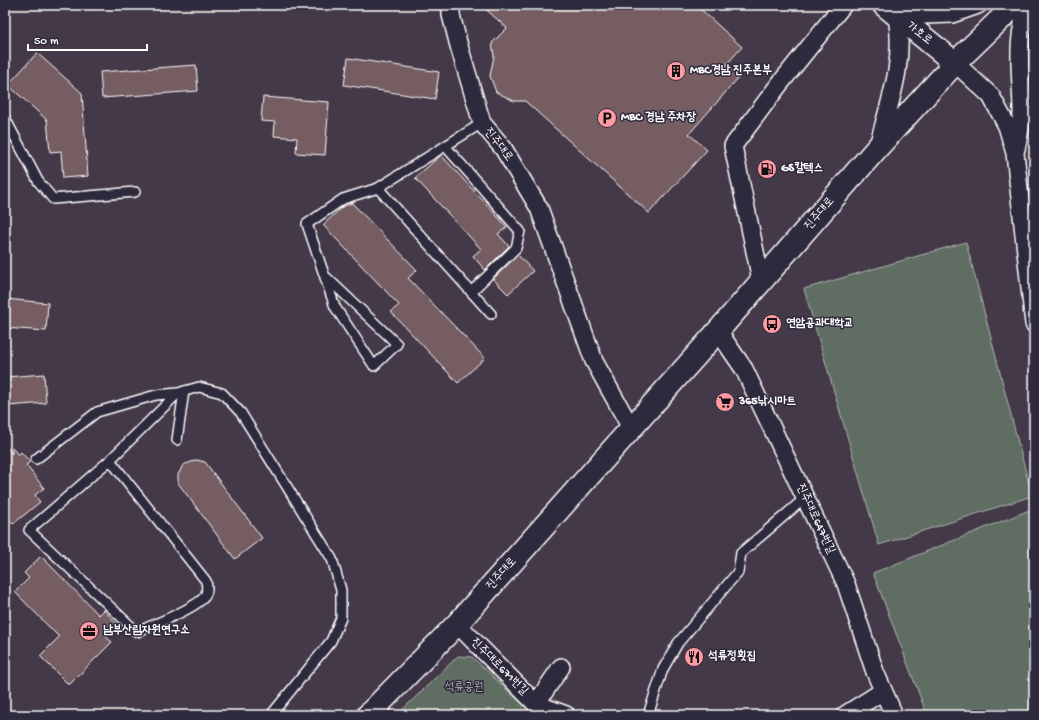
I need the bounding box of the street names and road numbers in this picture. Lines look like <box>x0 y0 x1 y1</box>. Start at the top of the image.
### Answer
street label: 가호로 <box>903 20 935 48</box>
street label: 진주대로 <box>481 125 515 165</box>
street label: 진주대로 <box>802 195 838 233</box>
street label: 진주대로647번길 <box>793 482 838 557</box>
street label: 진주대로 <box>484 555 520 593</box>
street label: 진주대로671번길 <box>467 635 531 699</box>

